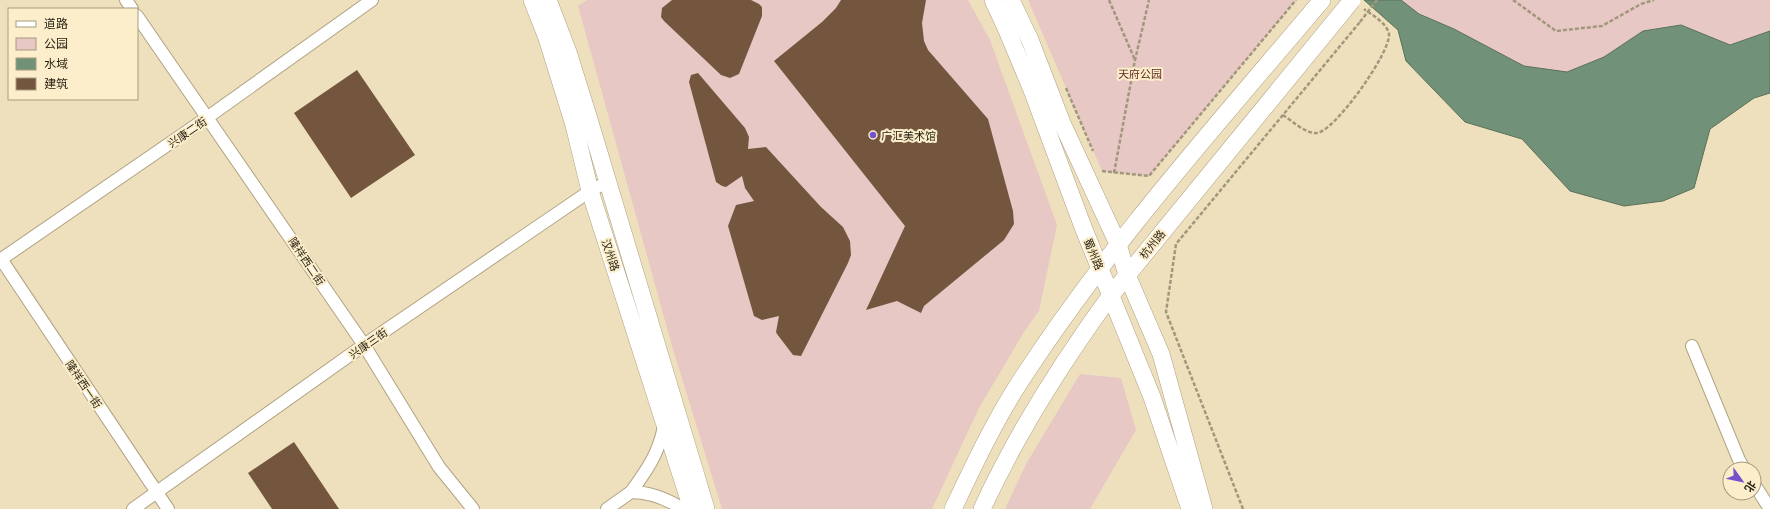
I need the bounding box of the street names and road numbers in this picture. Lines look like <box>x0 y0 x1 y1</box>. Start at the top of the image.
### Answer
street label: 兴康二街 <box>165 113 209 151</box>
street label: 杭州路 <box>1136 226 1168 262</box>
street label: 隆祥西二街 <box>285 234 329 288</box>
street label: 蜀州路 <box>1081 236 1107 272</box>
street label: 汉州路 <box>599 237 623 273</box>
street label: 兴康三街 <box>346 324 390 362</box>
street label: 隆祥西一街 <box>62 357 106 411</box>

